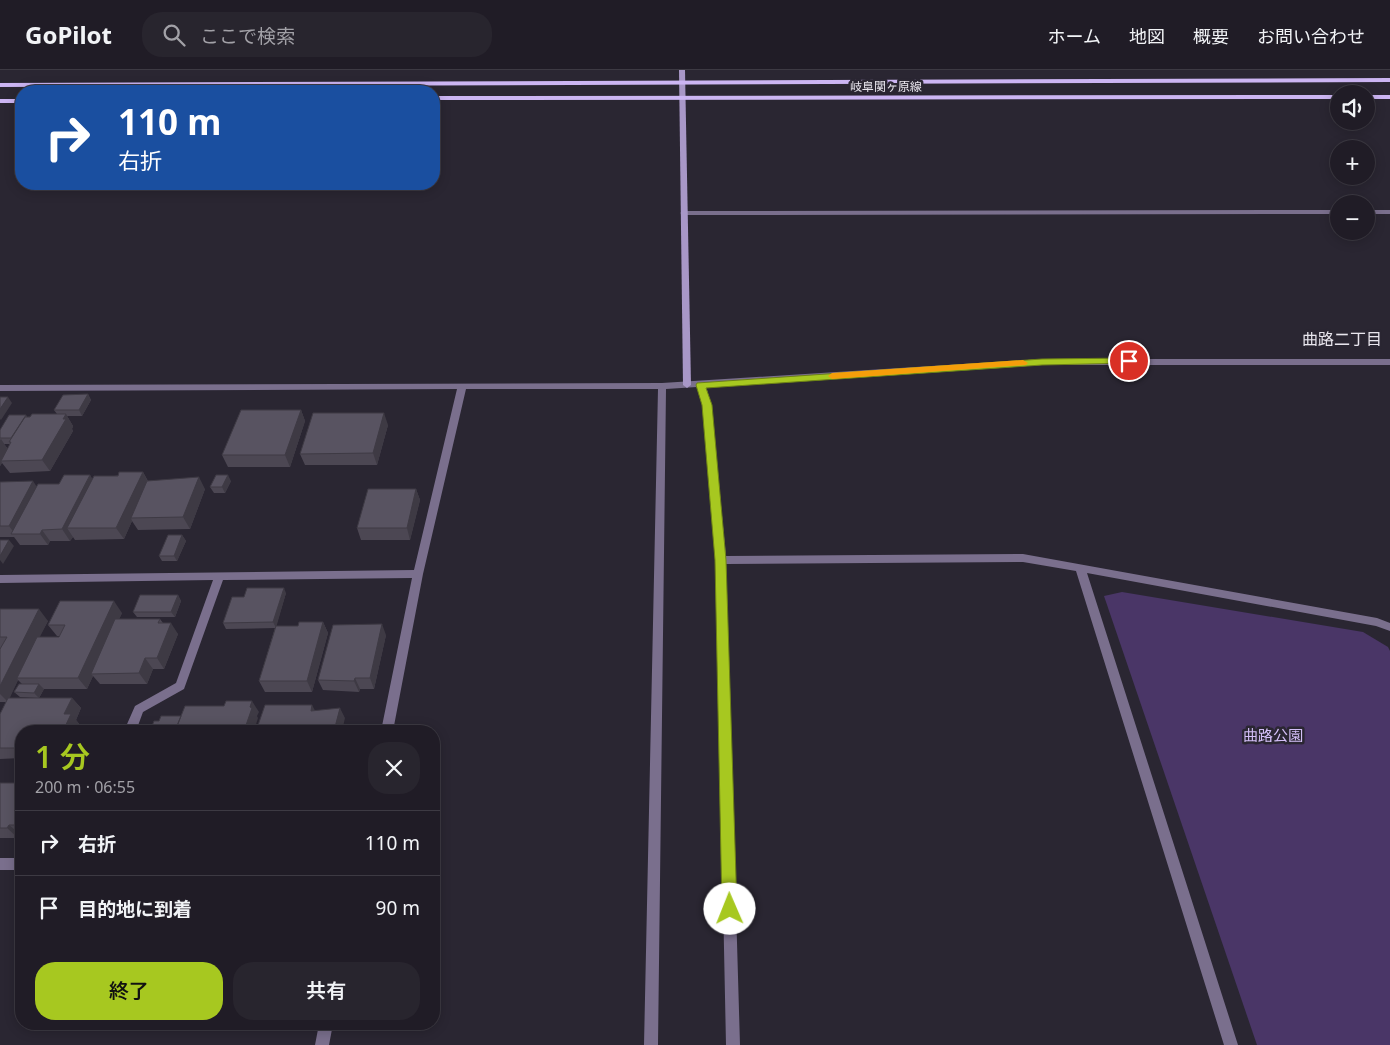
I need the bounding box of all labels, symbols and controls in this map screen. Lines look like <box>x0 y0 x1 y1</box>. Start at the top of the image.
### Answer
search box <box>142 12 492 57</box>
text: GoPilot <box>25 18 112 51</box>
icon: search <box>160 21 188 49</box>
text: ここで検索 <box>200 23 295 49</box>
text: ホーム <box>1048 24 1101 48</box>
text: 地図 <box>1129 24 1165 48</box>
text: 概要 <box>1193 24 1229 48</box>
text: お問い合わせ <box>1257 24 1365 48</box>
street label: 岐阜関ヶ原線 <box>850 78 922 95</box>
map controls <box>1330 85 1375 240</box>
button: sound <box>1330 85 1375 130</box>
text: 110 m <box>118 98 221 145</box>
icon: right <box>35 105 100 170</box>
button: + <box>1330 140 1375 185</box>
text: 右折 <box>118 145 162 175</box>
button: − <box>1330 195 1375 240</box>
district label: 曲路二丁目 <box>1302 328 1382 350</box>
pin <box>1108 340 1150 382</box>
icon: arrive <box>1115 347 1143 375</box>
park label: 曲路公園 <box>1243 725 1303 745</box>
text: 1 分 <box>35 736 90 777</box>
button: close <box>368 742 420 794</box>
text: 200 m · 06:55 <box>35 776 135 798</box>
icon: right <box>35 829 63 857</box>
text: 110 m <box>365 830 420 856</box>
text: 右折 <box>78 831 116 857</box>
position arrow <box>703 882 755 934</box>
icon: arrive <box>35 894 63 922</box>
text: 90 m <box>376 895 420 921</box>
text: 目的地に到着 <box>78 896 192 922</box>
button: 終了 <box>35 962 223 1020</box>
button: 共有 <box>233 962 420 1020</box>

